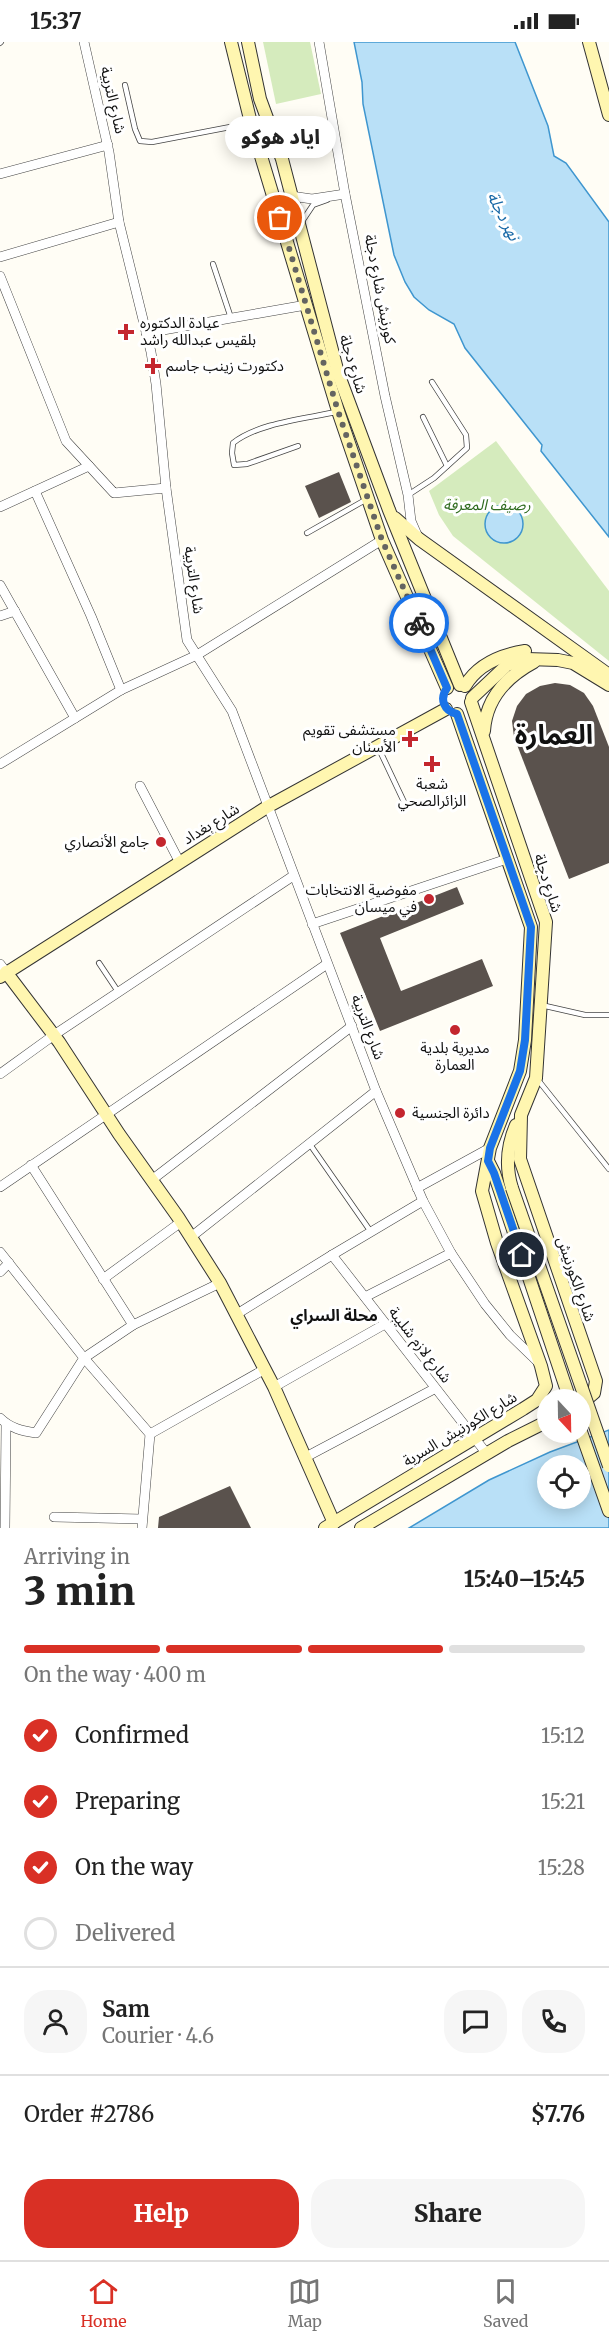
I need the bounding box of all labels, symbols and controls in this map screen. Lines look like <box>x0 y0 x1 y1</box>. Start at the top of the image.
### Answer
text: 15:37 <box>30 7 82 35</box>
street label: شارع التربية <box>94 64 130 136</box>
callout: اياد هوكو <box>224 116 336 158</box>
text: اياد هوكو <box>241 124 320 149</box>
water label: نهر دجلة <box>483 188 525 245</box>
pin <box>254 192 305 243</box>
icon: bag <box>263 201 296 234</box>
street label: كورنيش شارع دجلة <box>358 233 401 347</box>
place label: عيادة الدكتوره بلقيس عبدالله راشد <box>140 313 256 349</box>
marker: عيادة الدكتوره بلقيس عبدالله راشد <box>117 323 135 341</box>
street label: شارع دجلة <box>333 332 371 397</box>
place label: دكتورت زينب جاسم <box>166 356 284 377</box>
marker: دكتورت زينب جاسم <box>144 357 162 375</box>
park label: رصيف المعرفة <box>443 495 531 514</box>
street label: شارع التربية <box>177 545 209 616</box>
courier <box>389 593 449 653</box>
icon: bike <box>403 607 436 640</box>
district label: العمارة <box>515 717 593 751</box>
place label: مستشفى تقويم الأسنان <box>303 720 396 756</box>
marker: مستشفى تقويم الأسنان <box>401 730 419 748</box>
marker: شعبة الزائرالصحي <box>423 755 441 773</box>
place label: شعبة الزائرالصحي <box>398 774 466 812</box>
street label: شارع بغداد <box>179 799 244 851</box>
place label: جامع الأنصاري <box>65 832 149 854</box>
marker: جامع الأنصاري <box>154 835 168 849</box>
street label: شارع دجلة <box>527 851 567 916</box>
place label: مفوضية الانتخابات في ميسان <box>305 880 417 918</box>
marker: مفوضية الانتخابات في ميسان <box>422 892 436 906</box>
street label: شارع التربية <box>345 992 390 1063</box>
marker: مديرية بلدية العمارة <box>448 1023 462 1037</box>
place label: مديرية بلدية العمارة <box>420 1038 490 1074</box>
place label: دائرة الجنسية <box>412 1103 490 1122</box>
marker: دائرة الجنسية <box>393 1106 407 1120</box>
pin <box>496 1229 547 1280</box>
street label: شارع الكورنيش <box>550 1234 600 1325</box>
icon: home <box>505 1238 538 1271</box>
street label: شارع لازم شليبة <box>382 1303 456 1389</box>
district label: محلة السراي <box>290 1305 378 1329</box>
street label: شارع الكورنيش السرية <box>399 1387 522 1473</box>
north arrow <box>537 1389 591 1443</box>
map controls <box>537 1389 591 1509</box>
button: locate <box>537 1455 591 1509</box>
text: Arriving in <box>24 1544 130 1569</box>
text: 15:40–15:45 <box>464 1565 585 1593</box>
text: 3 min <box>24 1567 135 1616</box>
text: On the way · 400 m <box>24 1662 206 1687</box>
icon: check <box>24 1719 57 1752</box>
text: Confirmed <box>75 1721 189 1749</box>
text: 15:12 <box>541 1723 585 1748</box>
icon: check <box>24 1785 57 1818</box>
text: Preparing <box>75 1787 180 1815</box>
text: 15:21 <box>541 1789 585 1814</box>
icon: check <box>24 1851 57 1884</box>
text: On the way <box>75 1853 193 1881</box>
text: 15:28 <box>538 1855 585 1880</box>
text: Delivered <box>75 1919 175 1947</box>
button: person <box>24 1990 87 2053</box>
button: chat <box>444 1990 507 2053</box>
button: phone <box>522 1990 585 2053</box>
text: Sam <box>102 1995 150 2023</box>
text: Courier · 4.6 <box>102 2023 214 2048</box>
text: Order #2786 <box>24 2100 154 2128</box>
text: $7.76 <box>531 2100 585 2128</box>
button: Help <box>24 2179 299 2248</box>
button: Share <box>311 2179 585 2248</box>
tab: Home <box>81 2275 127 2331</box>
tab: Map <box>288 2275 322 2331</box>
tab: Saved <box>483 2275 528 2331</box>

